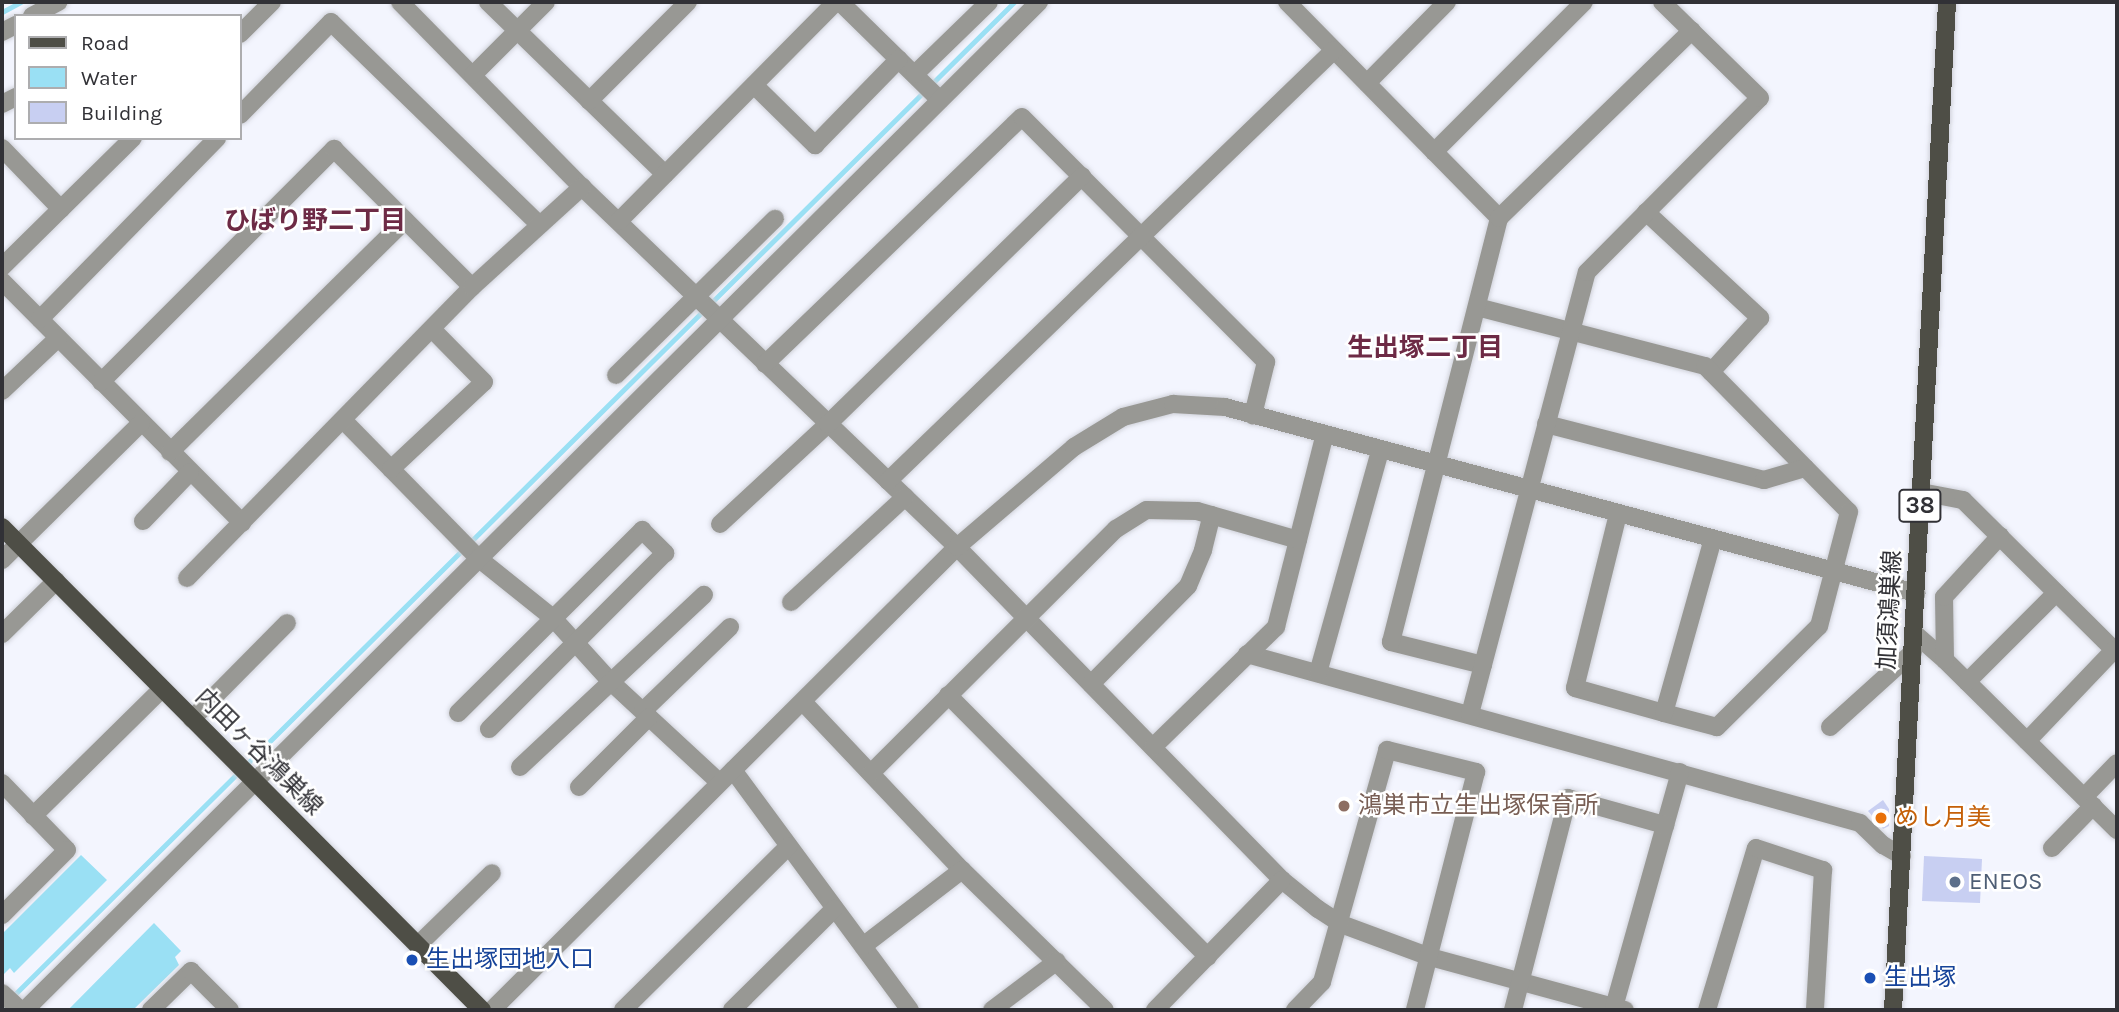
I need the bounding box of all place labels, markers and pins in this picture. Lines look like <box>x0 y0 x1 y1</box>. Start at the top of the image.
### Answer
place label: 鴻巣市立生出塚保育所 <box>1358 792 1598 820</box>
marker: 鴻巣市立生出塚保育所 <box>1336 798 1352 814</box>
place label: めし月美 <box>1895 804 1991 832</box>
marker: めし月美 <box>1873 810 1889 826</box>
place label: ENEOS <box>1969 868 2042 896</box>
marker: ENEOS <box>1947 874 1963 890</box>
place label: 生出塚団地入口 <box>426 946 594 974</box>
marker: 生出塚団地入口 <box>404 952 420 968</box>
place label: 生出塚 <box>1884 964 1956 992</box>
marker: 生出塚 <box>1862 970 1878 986</box>

